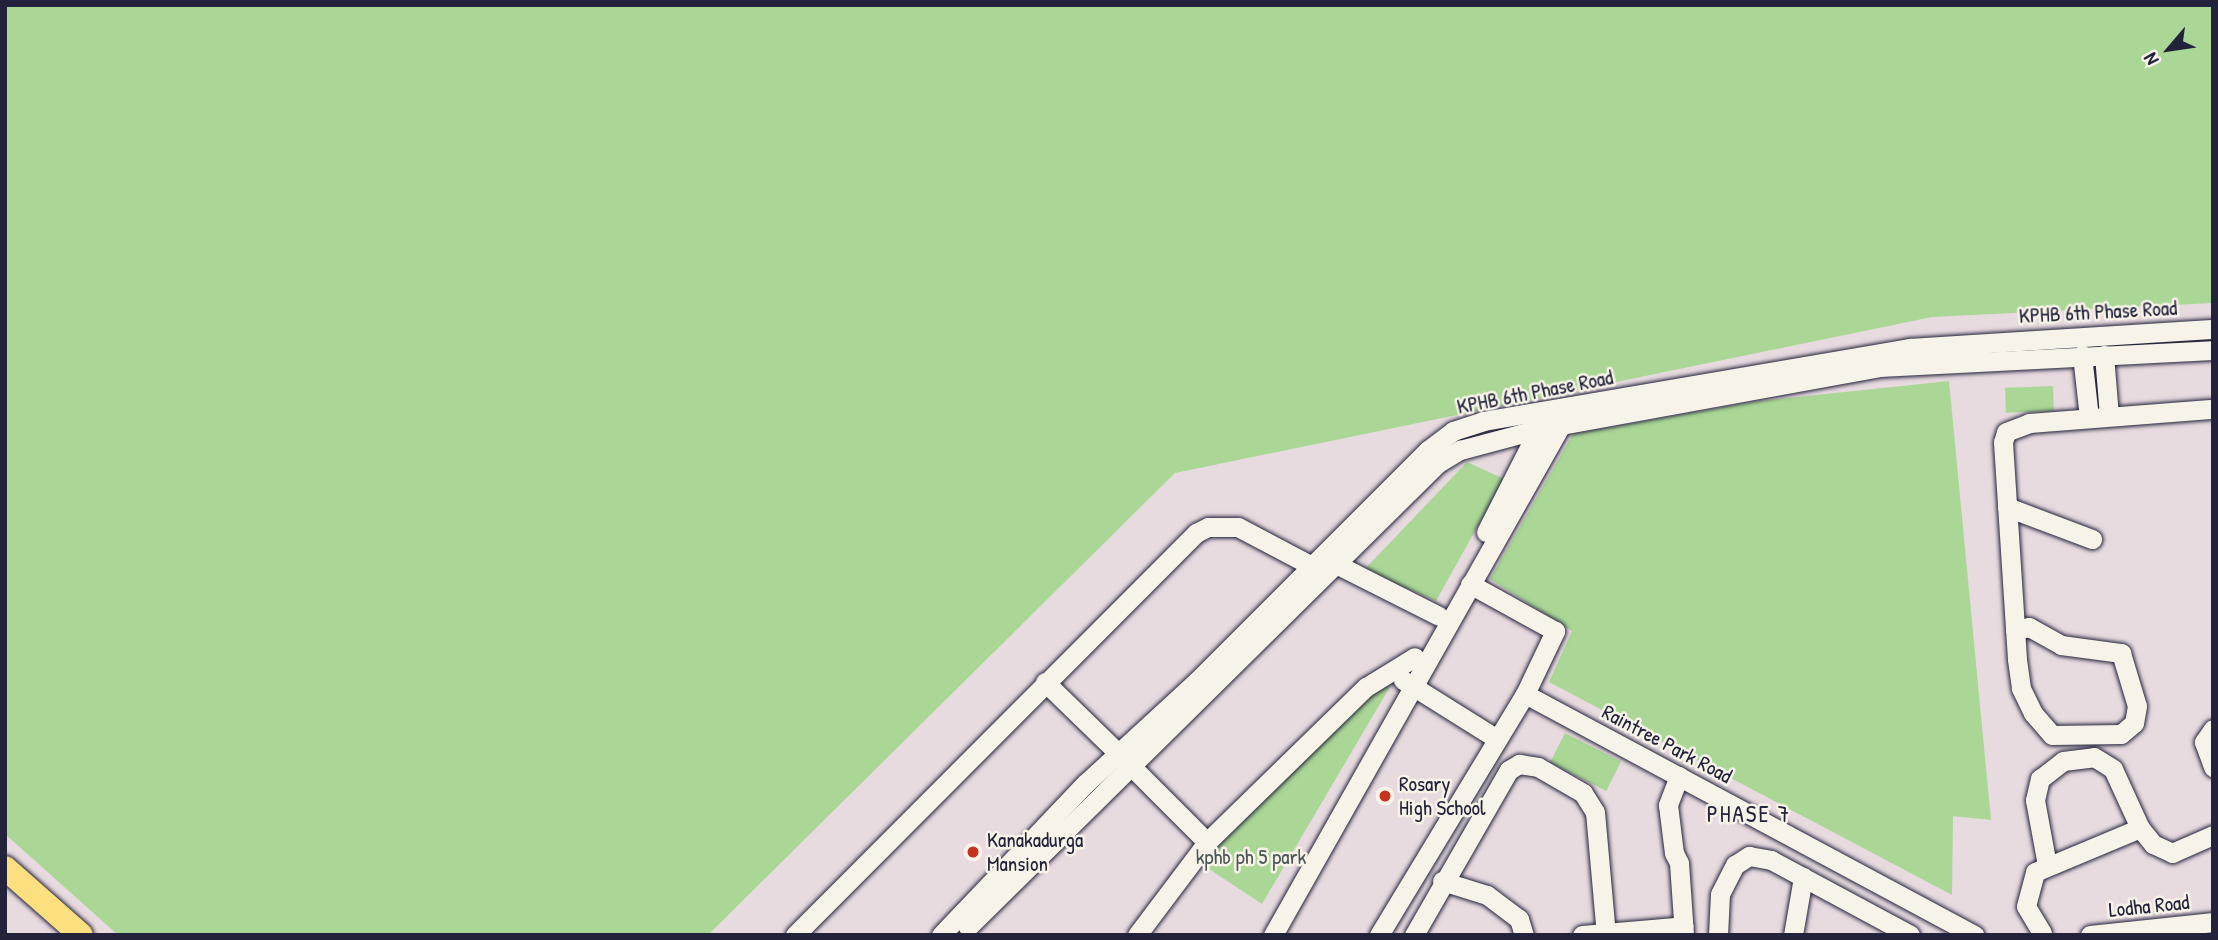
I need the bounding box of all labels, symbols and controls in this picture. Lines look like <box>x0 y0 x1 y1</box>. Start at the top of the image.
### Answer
north arrow <box>2134 14 2204 84</box>
text: N <box>2137 48 2164 70</box>
street label: KPHB 6th Phase Road <box>2018 295 2178 329</box>
street label: KPHB 6th Phase Road <box>1455 365 1615 419</box>
street label: Raintree Park Road <box>1598 699 1736 789</box>
place label: Rosary High School <box>1399 771 1486 821</box>
marker: Rosary High School <box>1377 788 1393 804</box>
district label: PHASE 7 <box>1708 800 1790 828</box>
place label: Kanakadurga Mansion <box>987 827 1083 877</box>
marker: Kanakadurga Mansion <box>965 844 981 860</box>
park label: kphb ph 5 park <box>1196 844 1306 870</box>
street label: Lodha Road <box>2108 889 2190 923</box>

